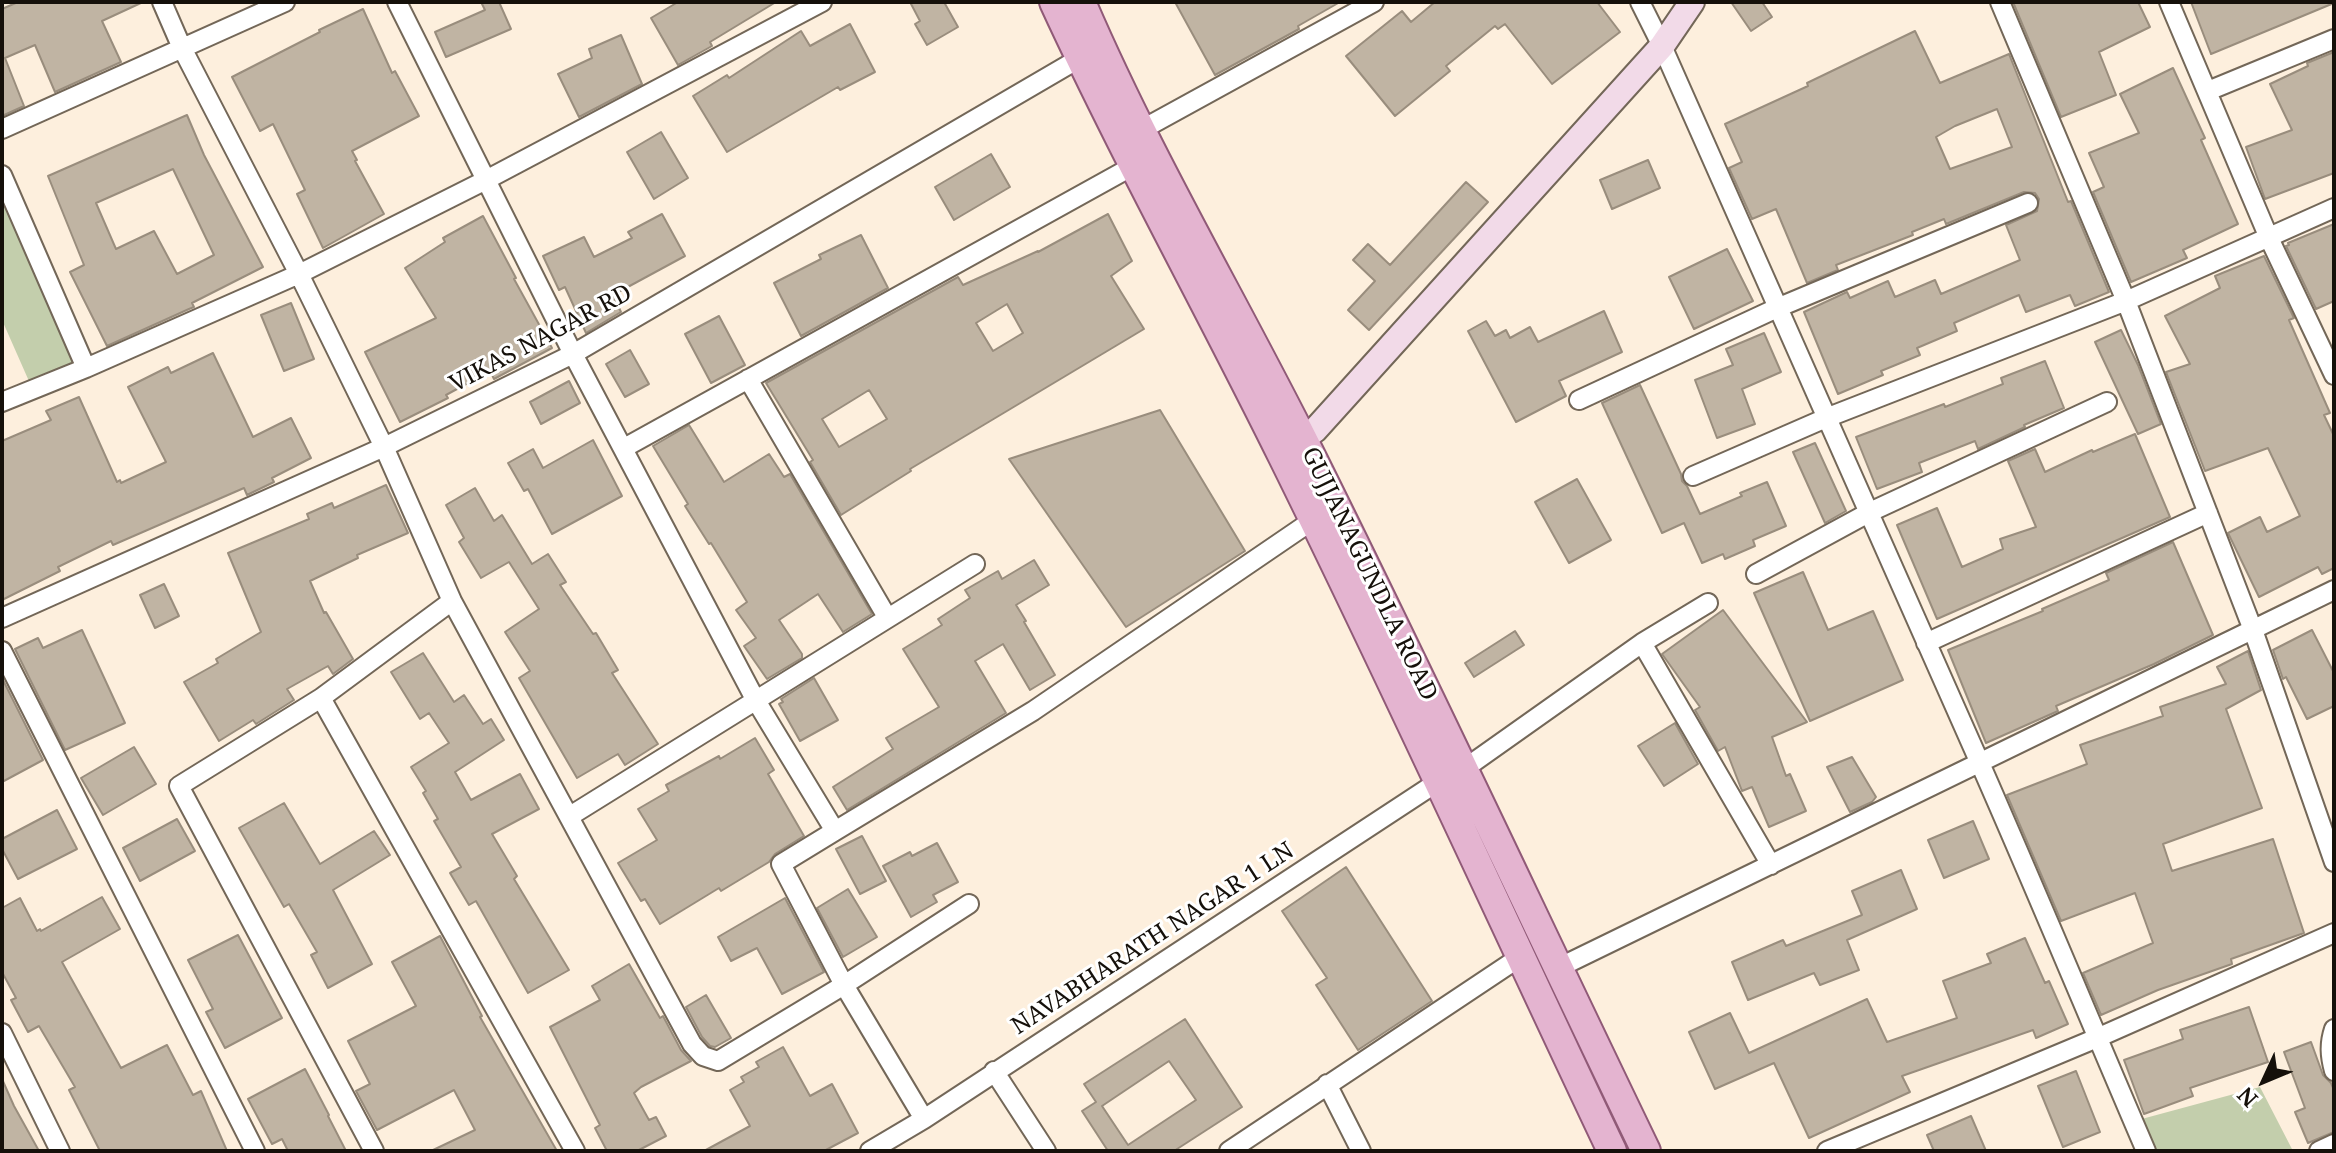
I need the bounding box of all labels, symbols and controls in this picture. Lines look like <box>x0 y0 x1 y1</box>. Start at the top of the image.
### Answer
street label: VIKAS NAGAR RD <box>445 279 637 399</box>
street label: GUJJANAGUNDLA ROAD <box>1295 443 1443 705</box>
street label: NAVABHARATH NAGAR 1 LN <box>1006 837 1300 1041</box>
north arrow <box>2224 1041 2304 1121</box>
text: N <box>2230 1081 2264 1114</box>

